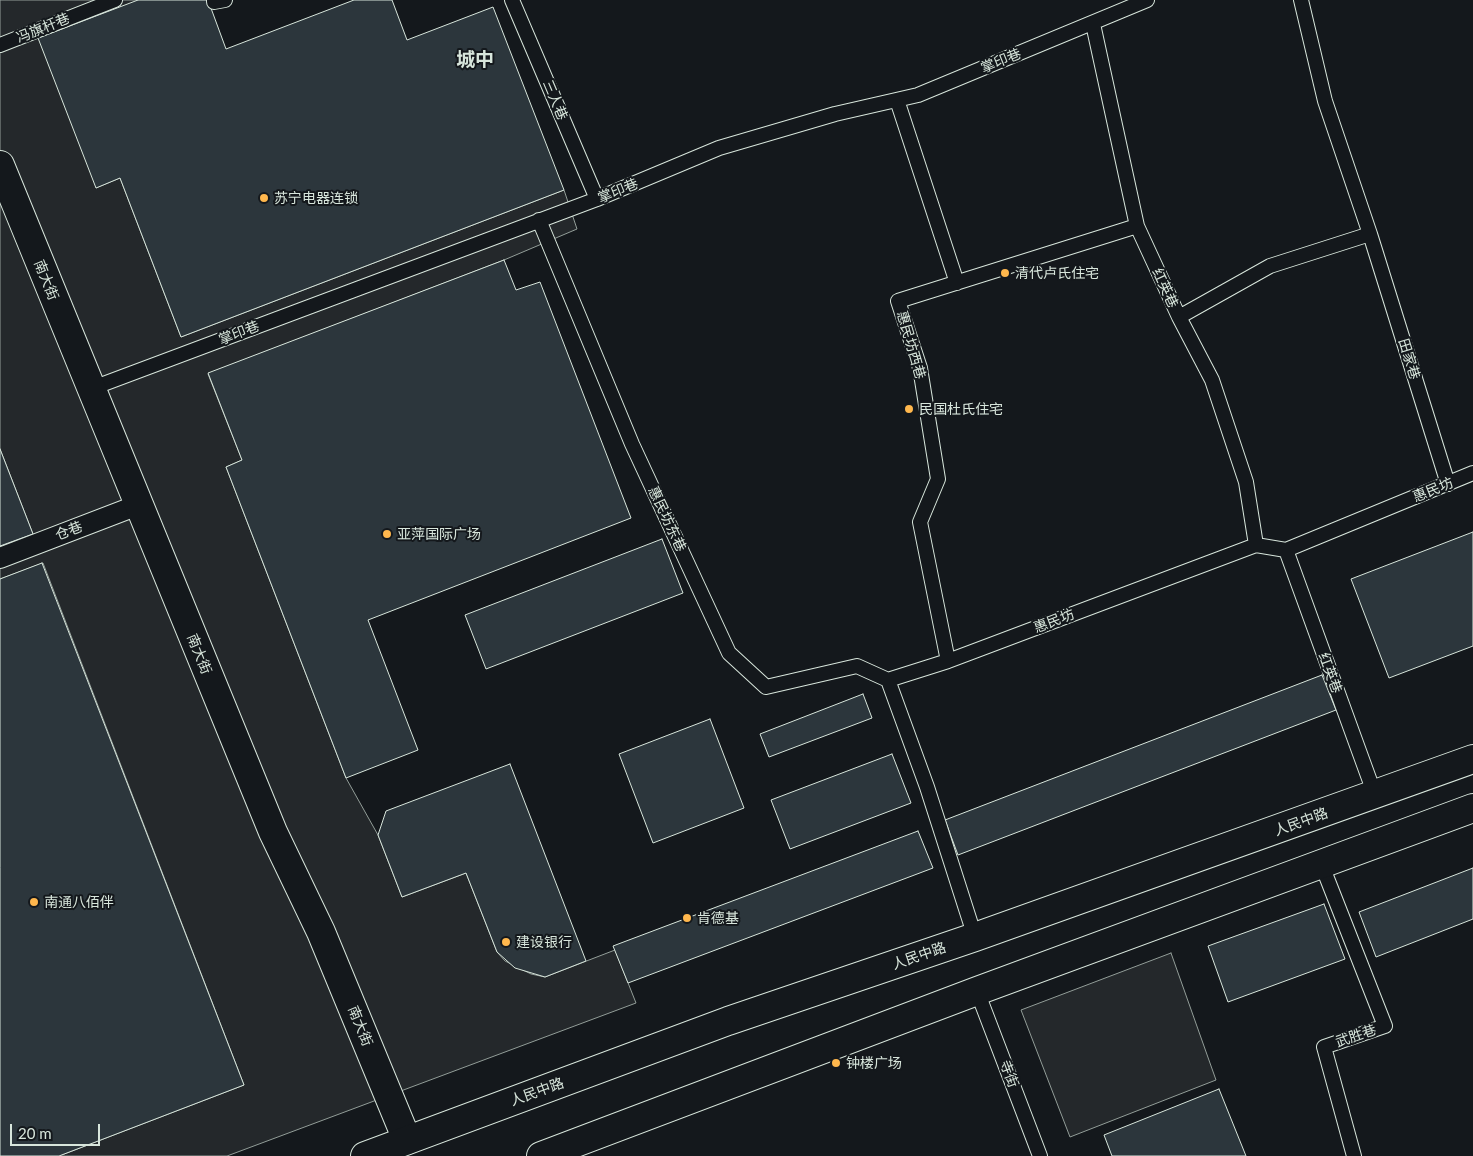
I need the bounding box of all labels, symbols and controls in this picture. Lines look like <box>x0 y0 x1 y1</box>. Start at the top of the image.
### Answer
street label: 冯旗杆巷 <box>14 10 72 46</box>
street label: 掌印巷 <box>978 45 1024 77</box>
district label: 城中 <box>456 49 494 71</box>
street label: 三人巷 <box>539 77 571 123</box>
street label: 掌印巷 <box>595 175 641 207</box>
place label: 苏宁电器连锁 <box>274 190 358 206</box>
marker: 苏宁电器连锁 <box>258 192 270 204</box>
street label: 南大街 <box>30 257 62 303</box>
place label: 清代卢氏住宅 <box>1015 265 1099 281</box>
street label: 红英巷 <box>1149 265 1181 311</box>
marker: 清代卢氏住宅 <box>999 267 1011 279</box>
street label: 惠民坊西巷 <box>893 309 929 381</box>
street label: 掌印巷 <box>216 318 262 348</box>
street label: 田家巷 <box>1395 336 1423 382</box>
place label: 民国杜氏住宅 <box>919 401 1003 417</box>
marker: 民国杜氏住宅 <box>903 403 915 415</box>
street label: 惠民坊 <box>1410 474 1456 506</box>
street label: 惠民坊东巷 <box>645 484 689 554</box>
street label: 仓巷 <box>53 518 85 544</box>
place label: 亚萍国际广场 <box>397 526 481 542</box>
marker: 亚萍国际广场 <box>381 528 393 540</box>
street label: 惠民坊 <box>1031 606 1077 636</box>
street label: 南大街 <box>183 631 215 677</box>
street label: 红英巷 <box>1315 650 1345 696</box>
street label: 人民中路 <box>1272 805 1330 839</box>
place label: 南通八佰伴 <box>44 894 114 910</box>
marker: 南通八佰伴 <box>28 896 40 908</box>
place label: 肯德基 <box>697 910 739 926</box>
marker: 肯德基 <box>681 912 693 924</box>
place label: 建设银行 <box>516 934 572 950</box>
marker: 建设银行 <box>500 936 512 948</box>
street label: 人民中路 <box>890 939 948 973</box>
street label: 南大街 <box>344 1003 376 1049</box>
street label: 武胜巷 <box>1333 1021 1379 1051</box>
place label: 钟楼广场 <box>846 1055 902 1071</box>
marker: 钟楼广场 <box>830 1057 842 1069</box>
street label: 寺街 <box>996 1058 1022 1090</box>
street label: 人民中路 <box>508 1075 566 1109</box>
scale bar <box>12 1114 102 1146</box>
text: 20 m <box>18 1124 52 1142</box>

